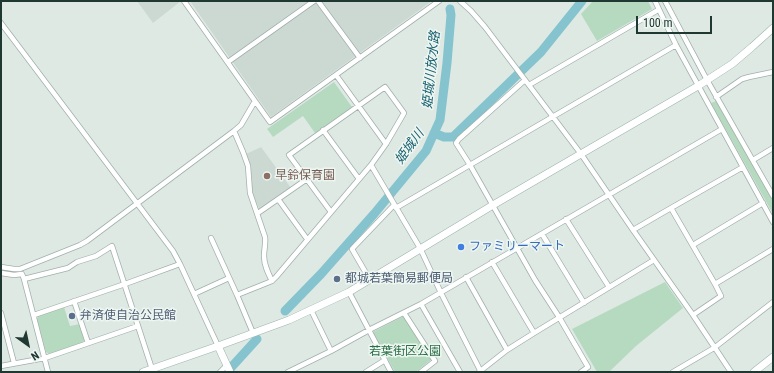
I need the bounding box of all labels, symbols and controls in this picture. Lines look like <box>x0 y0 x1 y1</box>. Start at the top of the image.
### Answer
scale bar <box>638 8 714 34</box>
text: 100 m <box>643 16 673 30</box>
water label: 姫城川放水路 <box>420 30 444 110</box>
water label: 姫城川 <box>392 127 428 167</box>
place label: 早鈴保育園 <box>275 169 335 183</box>
marker: 早鈴保育園 <box>262 171 272 181</box>
place label: ファミリーマート <box>469 240 565 254</box>
marker: ファミリーマート <box>456 242 466 252</box>
place label: 都城若葉簡易郵便局 <box>345 272 453 286</box>
marker: 都城若葉簡易郵便局 <box>332 274 342 284</box>
place label: 弁済使自治公民館 <box>80 309 176 323</box>
marker: 弁済使自治公民館 <box>67 311 77 321</box>
north arrow <box>8 325 48 365</box>
park label: 若葉街区公園 <box>369 345 441 359</box>
text: N <box>28 348 41 363</box>

